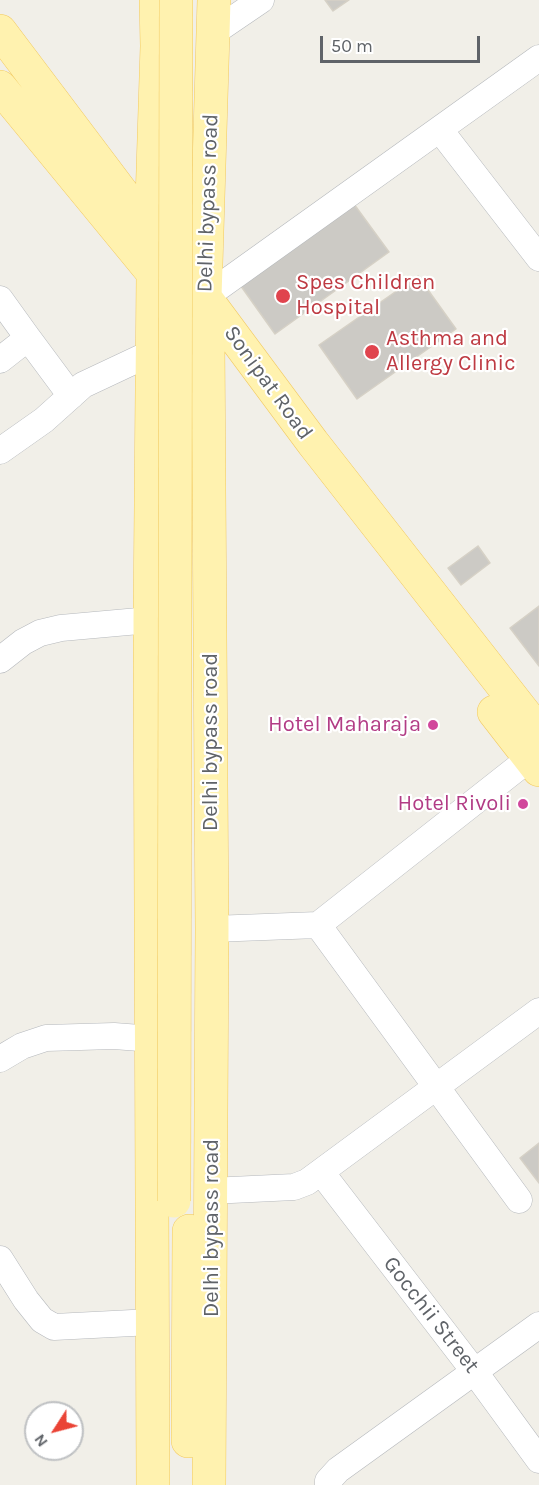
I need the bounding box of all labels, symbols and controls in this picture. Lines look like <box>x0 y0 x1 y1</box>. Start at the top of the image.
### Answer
scale bar <box>323 24 484 62</box>
text: 50 m <box>331 35 373 57</box>
street label: Delhi bypass road <box>192 113 224 293</box>
place label: Spes Children Hospital <box>296 270 435 322</box>
marker: Spes Children Hospital <box>274 287 292 305</box>
street label: Sonipat Road <box>218 321 318 445</box>
place label: Asthma and Allergy Clinic <box>386 326 515 378</box>
marker: Asthma and Allergy Clinic <box>363 343 381 361</box>
street label: Delhi bypass road <box>198 653 224 831</box>
place label: Hotel Maharaja <box>268 712 421 738</box>
marker: Hotel Maharaja <box>426 718 440 732</box>
place label: Hotel Rivoli <box>397 791 511 817</box>
marker: Hotel Rivoli <box>516 797 530 811</box>
street label: Delhi bypass road <box>199 1139 225 1317</box>
street label: Gocchii Street <box>377 1251 485 1379</box>
north arrow <box>24 1401 84 1461</box>
text: N <box>30 1430 52 1451</box>

